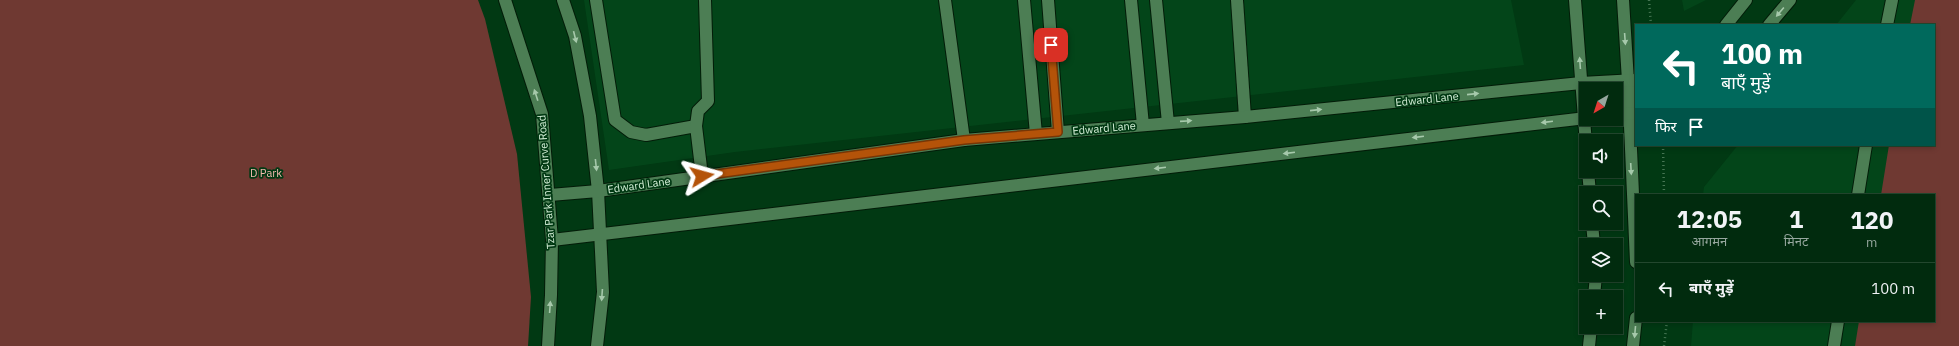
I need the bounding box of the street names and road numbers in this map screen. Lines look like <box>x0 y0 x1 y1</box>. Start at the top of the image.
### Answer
street label: Edward Lane <box>1395 89 1459 109</box>
street label: Tzar Park Inner Curve Road <box>534 115 558 249</box>
street label: Edward Lane <box>1072 118 1136 138</box>
street label: Edward Lane <box>607 174 671 196</box>

